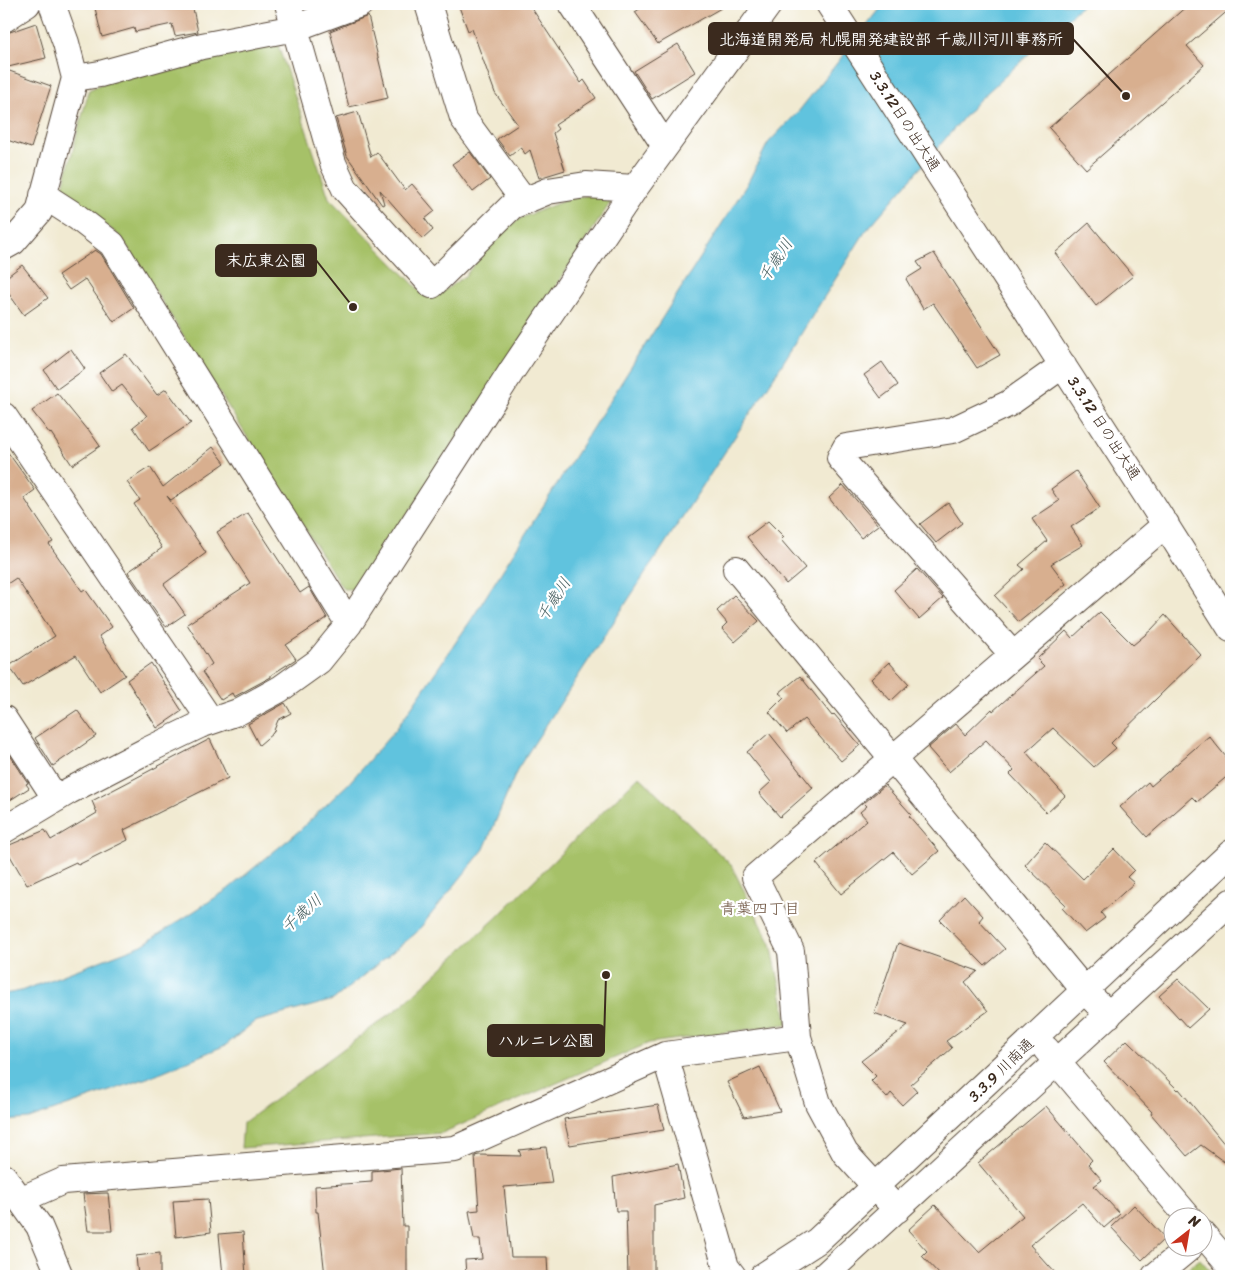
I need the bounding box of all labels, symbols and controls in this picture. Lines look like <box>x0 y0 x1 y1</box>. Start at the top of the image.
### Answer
callout: 北海道開発局 札幌開発建設部 千歳川河川事務所 <box>709 23 1073 54</box>
text: 北海道開発局 札幌開発建設部 千歳川河川事務所 <box>719 25 1063 54</box>
street label: 3.3.12日の出大通 <box>863 65 947 177</box>
water label: 千歳川 <box>750 232 801 288</box>
callout: 末広東公園 <box>216 245 316 276</box>
text: 末広東公園 <box>226 246 306 275</box>
street label: 3.3.12 日の出大通 <box>1061 371 1147 485</box>
water label: 千歳川 <box>528 571 579 627</box>
water label: 千歳川 <box>274 887 329 940</box>
district label: 青葉四丁目 <box>720 894 800 923</box>
callout: ハルニレ公園 <box>488 1025 604 1056</box>
text: ハルニレ公園 <box>498 1026 594 1055</box>
street label: 3.3.9 川南通 <box>962 1032 1040 1108</box>
north arrow <box>1162 1208 1212 1258</box>
text: N <box>1183 1208 1205 1235</box>

